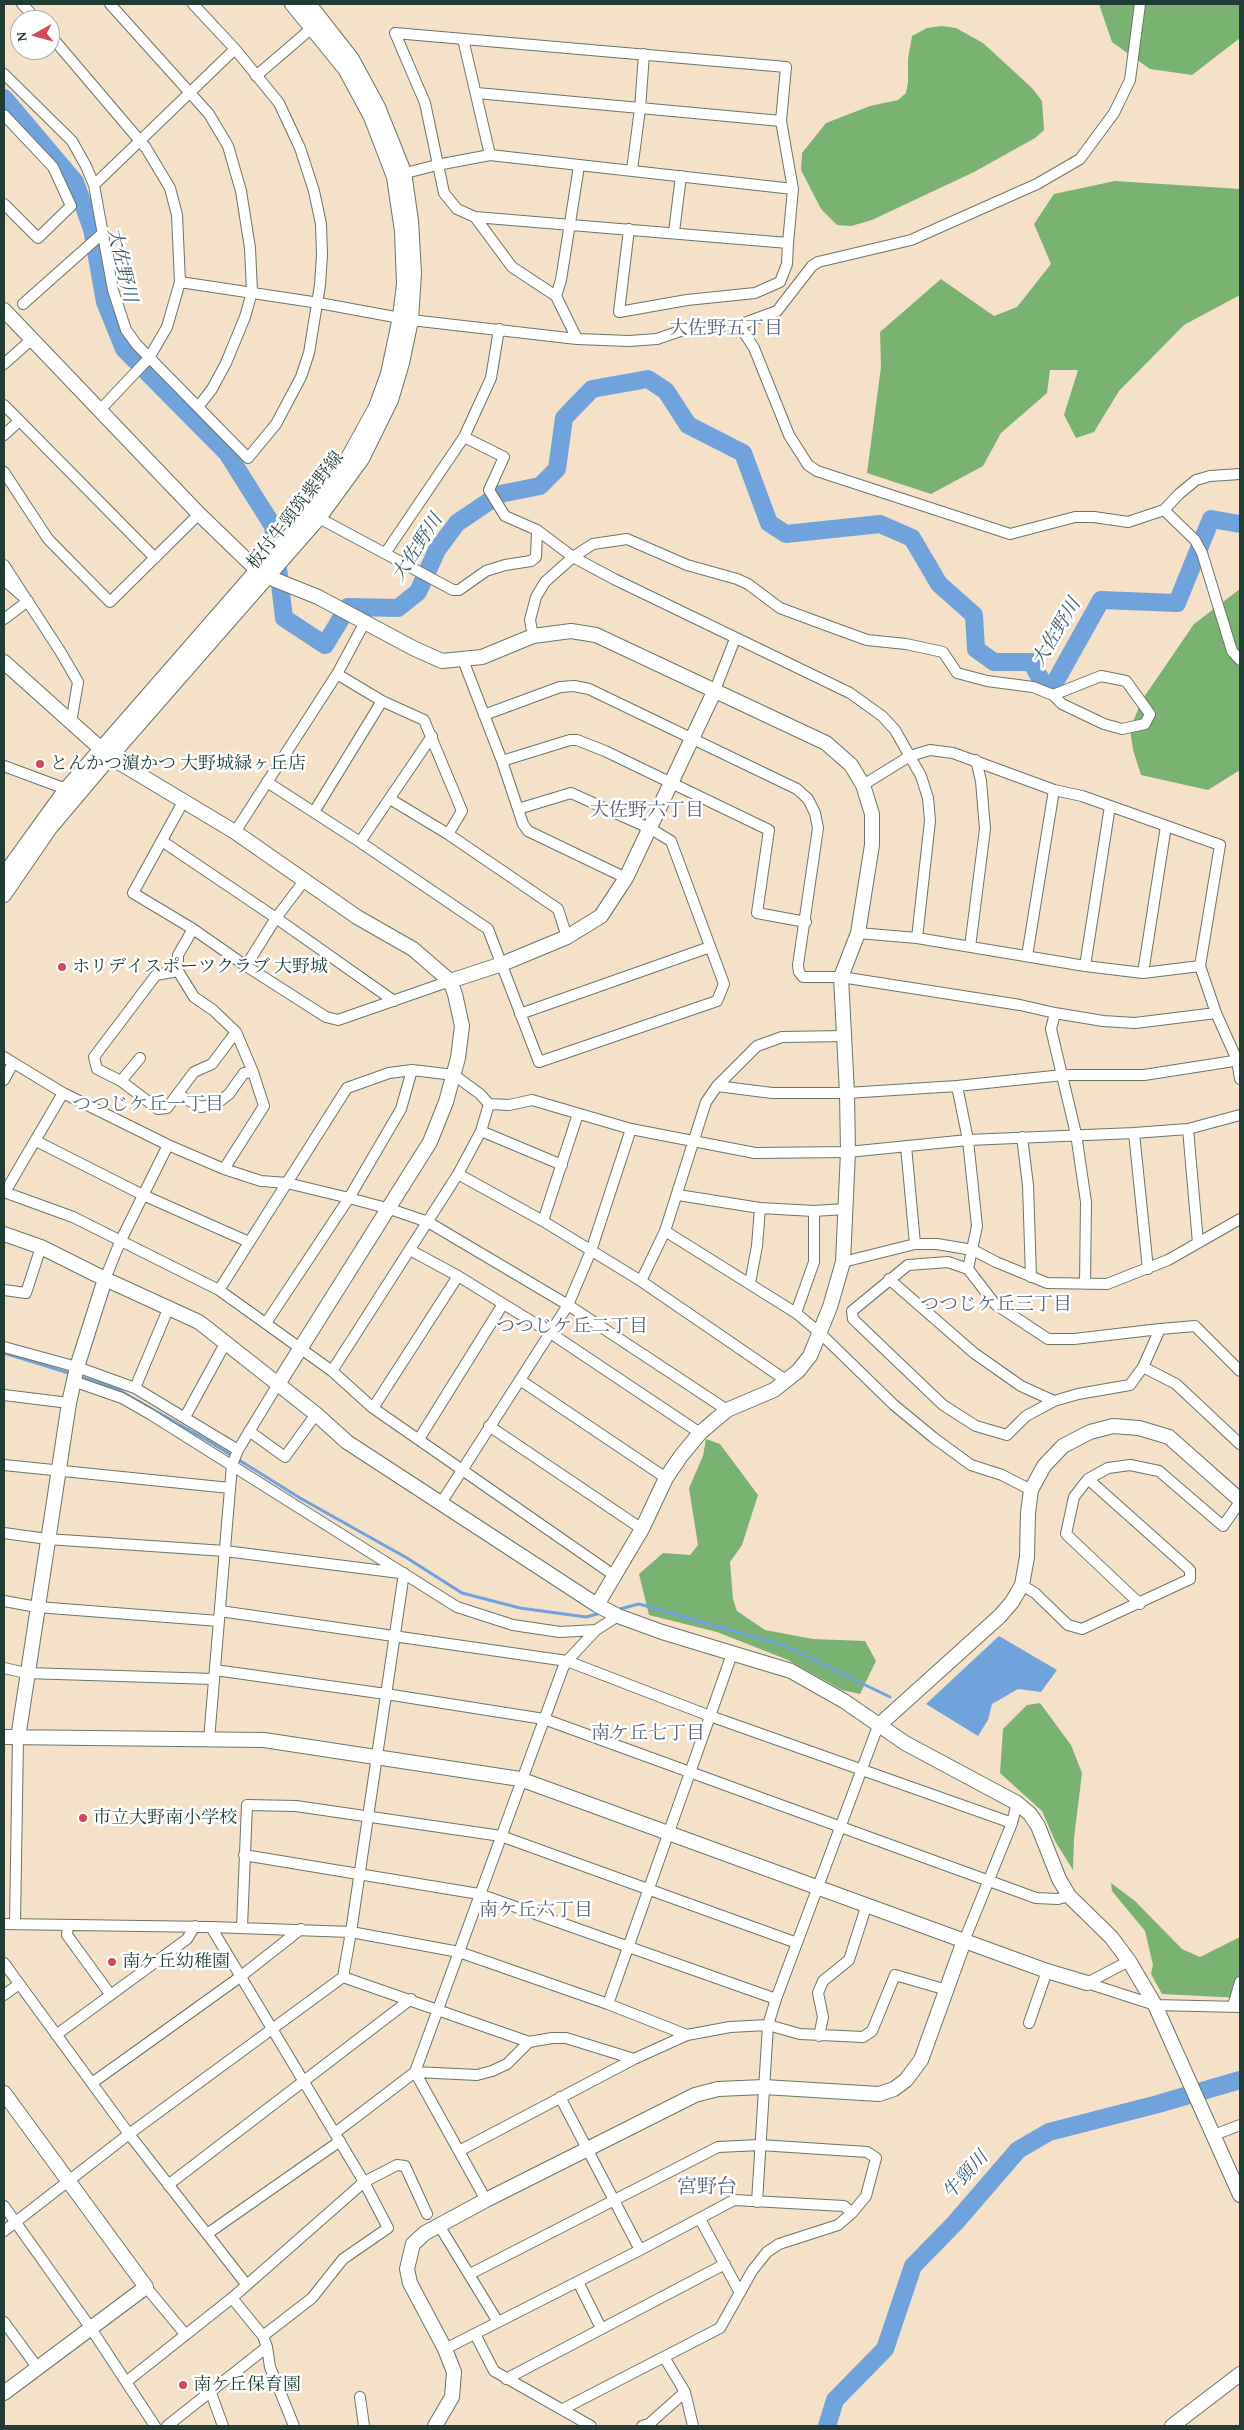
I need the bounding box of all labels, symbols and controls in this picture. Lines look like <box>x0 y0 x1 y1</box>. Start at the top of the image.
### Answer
north arrow <box>10 10 60 60</box>
text: N <box>11 31 32 43</box>
water label: 大佐野川 <box>101 225 141 305</box>
district label: 大佐野五丁目 <box>669 318 783 340</box>
street label: 板付牛頸筑紫野線 <box>243 448 349 574</box>
water label: 大佐野川 <box>388 510 448 586</box>
water label: 大佐野川 <box>1028 595 1086 671</box>
place label: とんかつ濵かつ 大野城緑ヶ丘店 <box>50 753 306 775</box>
marker: とんかつ濵かつ 大野城緑ヶ丘店 <box>34 758 46 770</box>
district label: 大佐野六丁目 <box>590 800 704 822</box>
place label: ホリデイスポーツクラブ 大野城 <box>72 956 328 978</box>
marker: ホリデイスポーツクラブ 大野城 <box>56 961 68 973</box>
district label: つつじケ丘一丁目 <box>72 1094 224 1116</box>
district label: つつじケ丘三丁目 <box>920 1294 1072 1316</box>
district label: つつじケ丘二丁目 <box>496 1316 648 1338</box>
district label: 南ケ丘七丁目 <box>591 1723 705 1745</box>
place label: 市立大野南小学校 <box>93 1807 237 1829</box>
marker: 市立大野南小学校 <box>77 1812 89 1824</box>
district label: 南ケ丘六丁目 <box>479 1900 593 1922</box>
place label: 南ケ丘幼稚園 <box>122 1951 230 1973</box>
marker: 南ケ丘幼稚園 <box>106 1956 118 1968</box>
water label: 牛頸川 <box>938 2147 994 2205</box>
district label: 宮野台 <box>677 2176 737 2200</box>
place label: 南ケ丘保育園 <box>193 2374 301 2396</box>
marker: 南ケ丘保育園 <box>177 2379 189 2391</box>

